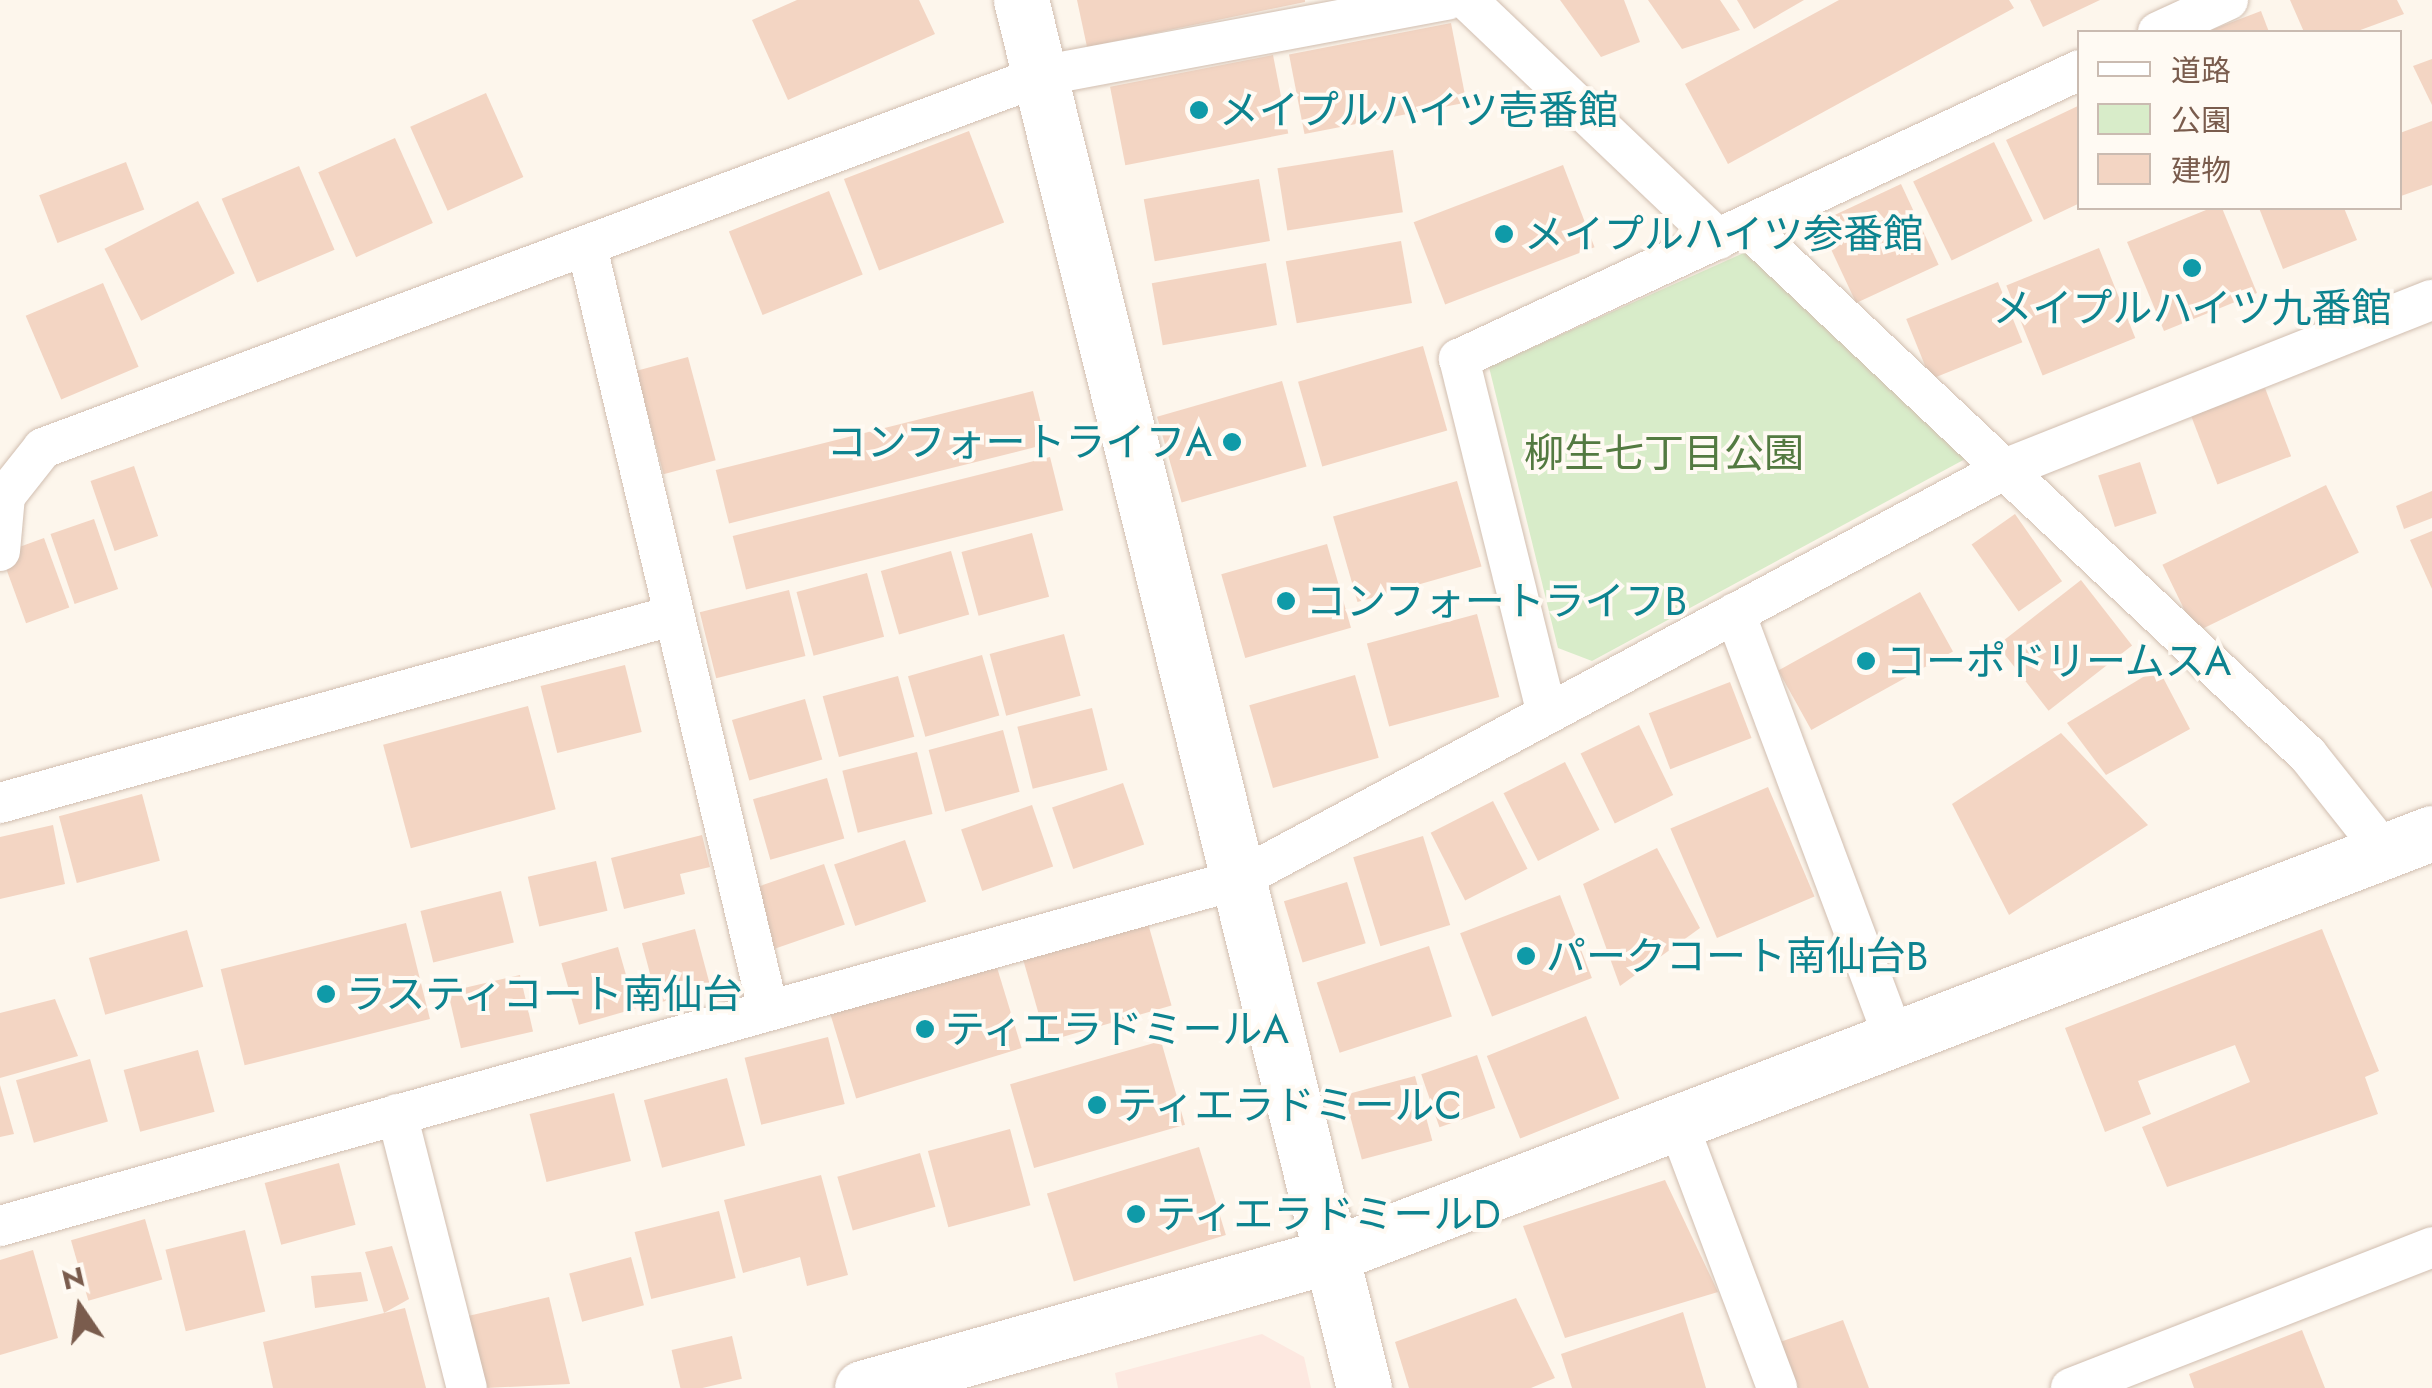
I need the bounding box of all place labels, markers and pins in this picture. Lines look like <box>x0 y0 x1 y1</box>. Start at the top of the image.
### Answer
place label: メイプルハイツ壱番館 <box>1219 86 1619 134</box>
marker: メイプルハイツ壱番館 <box>1188 99 1210 121</box>
place label: メイプルハイツ参番館 <box>1524 210 1924 258</box>
marker: メイプルハイツ参番館 <box>1493 223 1515 245</box>
marker: メイプルハイツ九番館 <box>2181 257 2203 279</box>
place label: メイプルハイツ九番館 <box>1992 284 2392 332</box>
place label: コンフォートライフA <box>826 418 1212 466</box>
marker: コンフォートライフA <box>1221 431 1243 453</box>
place label: コンフォートライフB <box>1306 577 1688 625</box>
marker: コンフォートライフB <box>1275 590 1297 612</box>
place label: コーポドリームスA <box>1886 637 2232 685</box>
marker: コーポドリームスA <box>1855 650 1877 672</box>
place label: パークコート南仙台B <box>1546 932 1928 980</box>
marker: パークコート南仙台B <box>1515 945 1537 967</box>
place label: ラスティコート南仙台 <box>346 970 746 1018</box>
marker: ラスティコート南仙台 <box>315 983 337 1005</box>
place label: ティエラドミールA <box>945 1005 1291 1053</box>
marker: ティエラドミールA <box>914 1018 936 1040</box>
place label: ティエラドミールC <box>1117 1081 1464 1129</box>
marker: ティエラドミールC <box>1086 1094 1108 1116</box>
place label: ティエラドミールD <box>1156 1190 1503 1238</box>
marker: ティエラドミールD <box>1125 1203 1147 1225</box>

